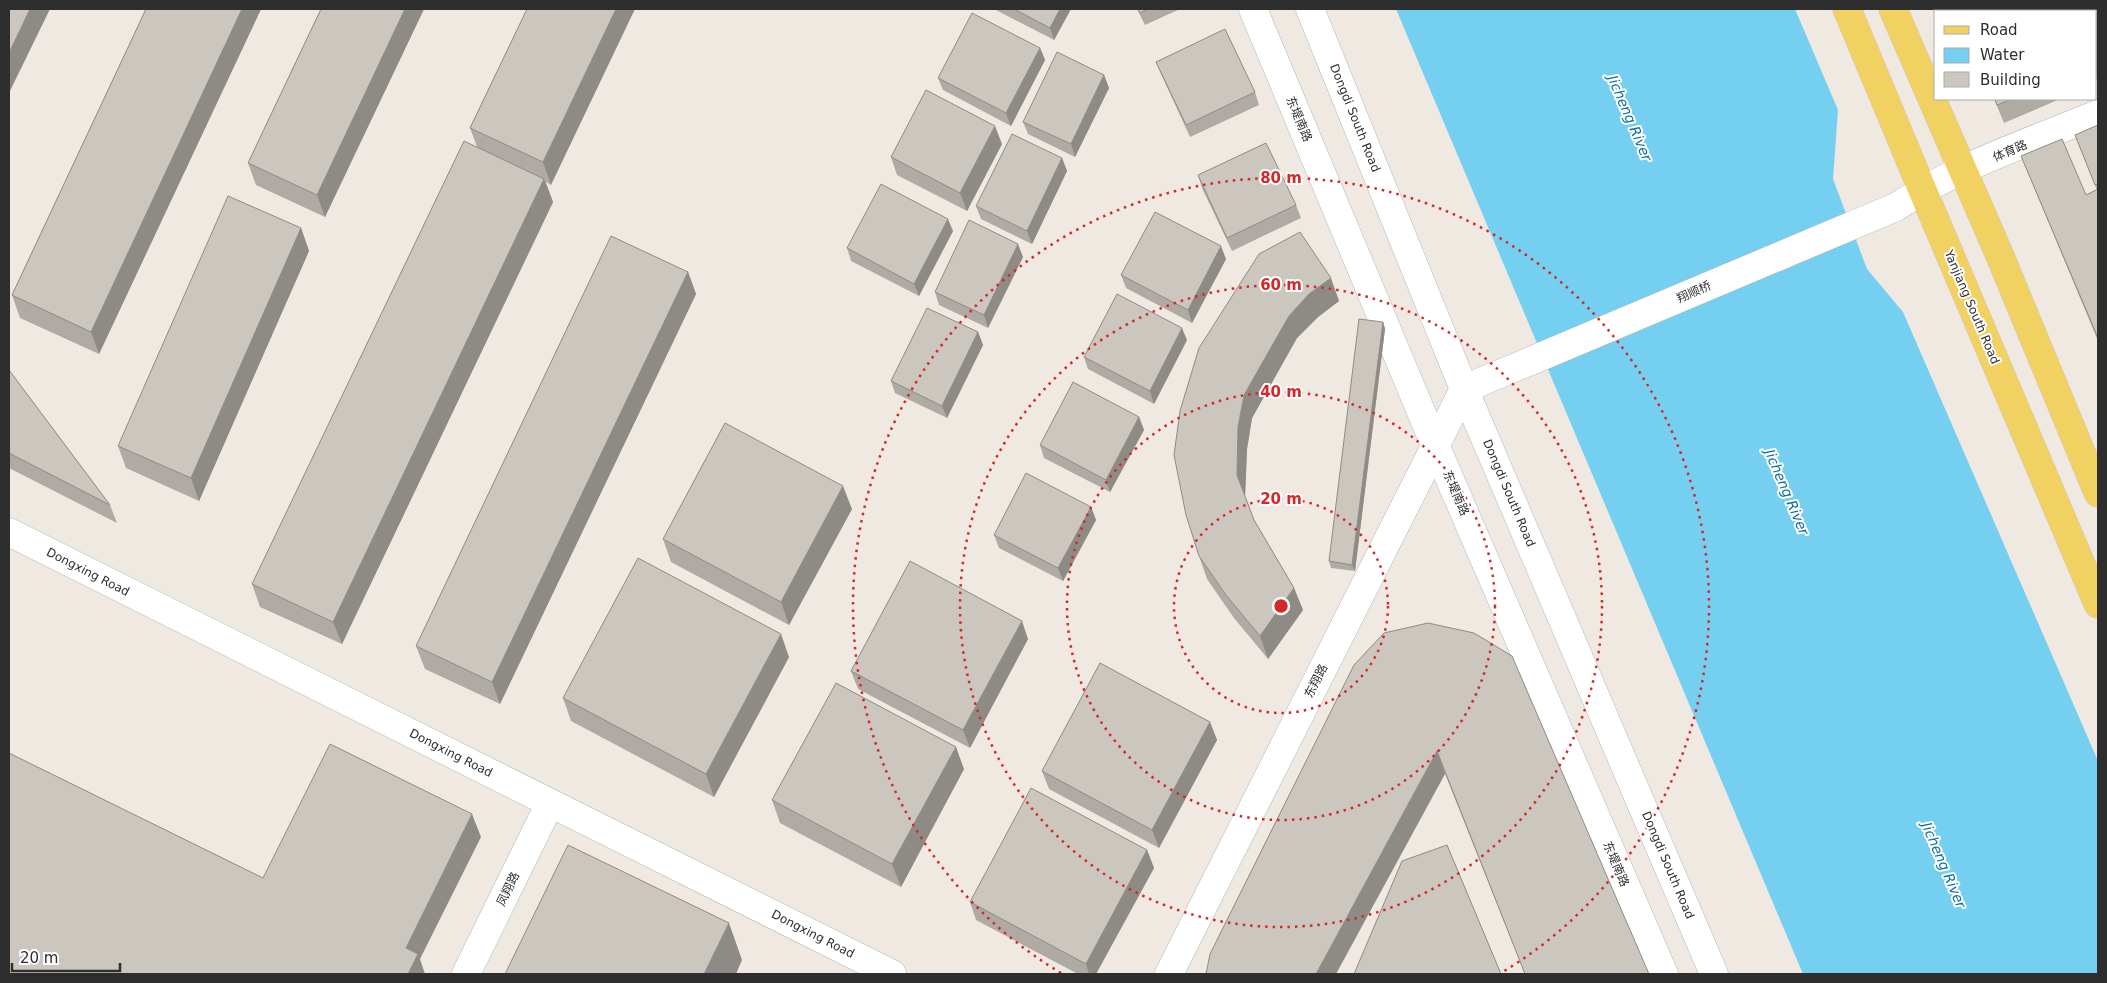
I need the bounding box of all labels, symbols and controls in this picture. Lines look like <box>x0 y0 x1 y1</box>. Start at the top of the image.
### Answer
legend <box>1934 10 2097 100</box>
text: Road <box>1980 21 2018 39</box>
text: Water <box>1980 46 2025 64</box>
street label: Dongdi South Road <box>1327 62 1383 174</box>
water label: Jicheng River <box>1604 70 1656 164</box>
text: Building <box>1980 71 2041 89</box>
street label: 东堤南路 <box>1283 94 1315 144</box>
street label: 体育路 <box>1991 138 2029 164</box>
text: 80 m <box>1260 169 1302 187</box>
street label: Yanjiang South Road <box>1941 247 2002 366</box>
text: 60 m <box>1260 276 1302 294</box>
street label: 翔顺桥 <box>1675 279 1713 305</box>
text: 40 m <box>1260 383 1302 401</box>
street label: Dongdi South Road <box>1480 437 1538 549</box>
water label: Jicheng River <box>1761 444 1813 538</box>
street label: 东堤南路 <box>1440 468 1472 518</box>
text: 20 m <box>1260 490 1302 508</box>
street label: Dongxing Road <box>44 545 132 599</box>
centre of rings <box>1272 597 1290 615</box>
street label: 东翔路 <box>1302 662 1330 700</box>
street label: Dongxing Road <box>407 726 495 780</box>
street label: Dongdi South Road <box>1639 809 1697 921</box>
water label: Jicheng River <box>1918 817 1970 911</box>
street label: 东堤南路 <box>1600 839 1632 889</box>
street label: 凤翔路 <box>494 870 522 908</box>
street label: Dongxing Road <box>769 907 857 961</box>
scale bar <box>12 940 120 972</box>
text: 20 m <box>20 949 58 967</box>

